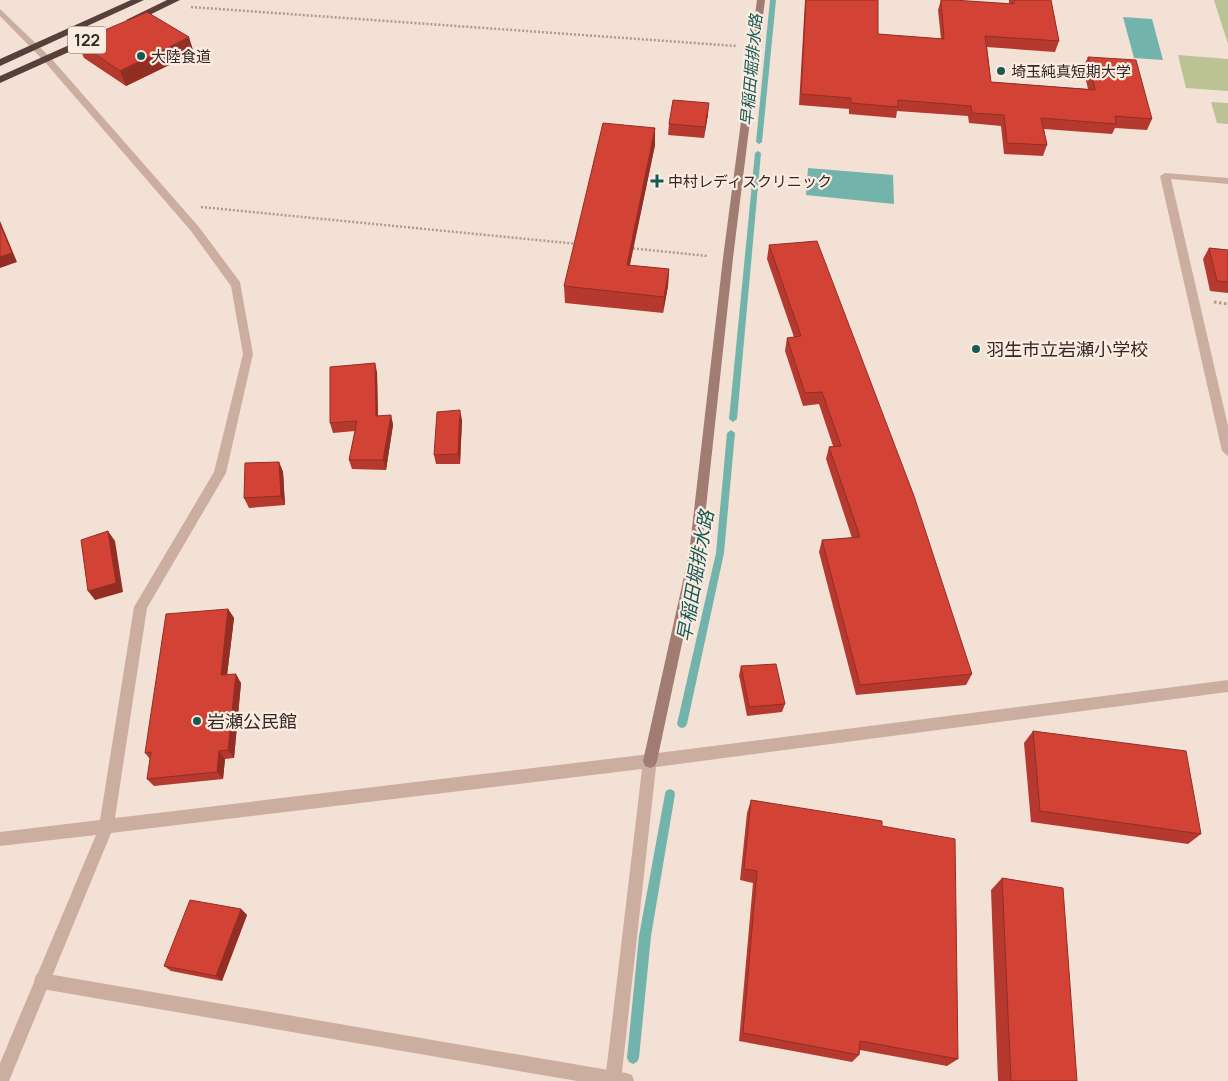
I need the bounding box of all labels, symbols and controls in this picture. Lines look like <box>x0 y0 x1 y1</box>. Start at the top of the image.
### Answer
water label: 早稲田堀排水路 <box>735 11 767 127</box>
road number: 122 <box>68 26 106 54</box>
place label: 大陸食道 <box>151 46 211 67</box>
marker: 大陸食道 <box>135 50 147 62</box>
place label: 埼玉純真短期大学 <box>1011 61 1131 82</box>
marker: 埼玉純真短期大学 <box>995 65 1007 77</box>
place label: 中村レディスクリニック <box>668 171 832 192</box>
marker: 中村レディスクリニック <box>650 174 664 188</box>
place label: 羽生市立岩瀬小学校 <box>986 337 1148 361</box>
marker: 羽生市立岩瀬小学校 <box>970 343 982 355</box>
water label: 早稲田堀排水路 <box>671 506 720 644</box>
place label: 岩瀬公民館 <box>207 709 297 733</box>
marker: 岩瀬公民館 <box>191 715 203 727</box>

